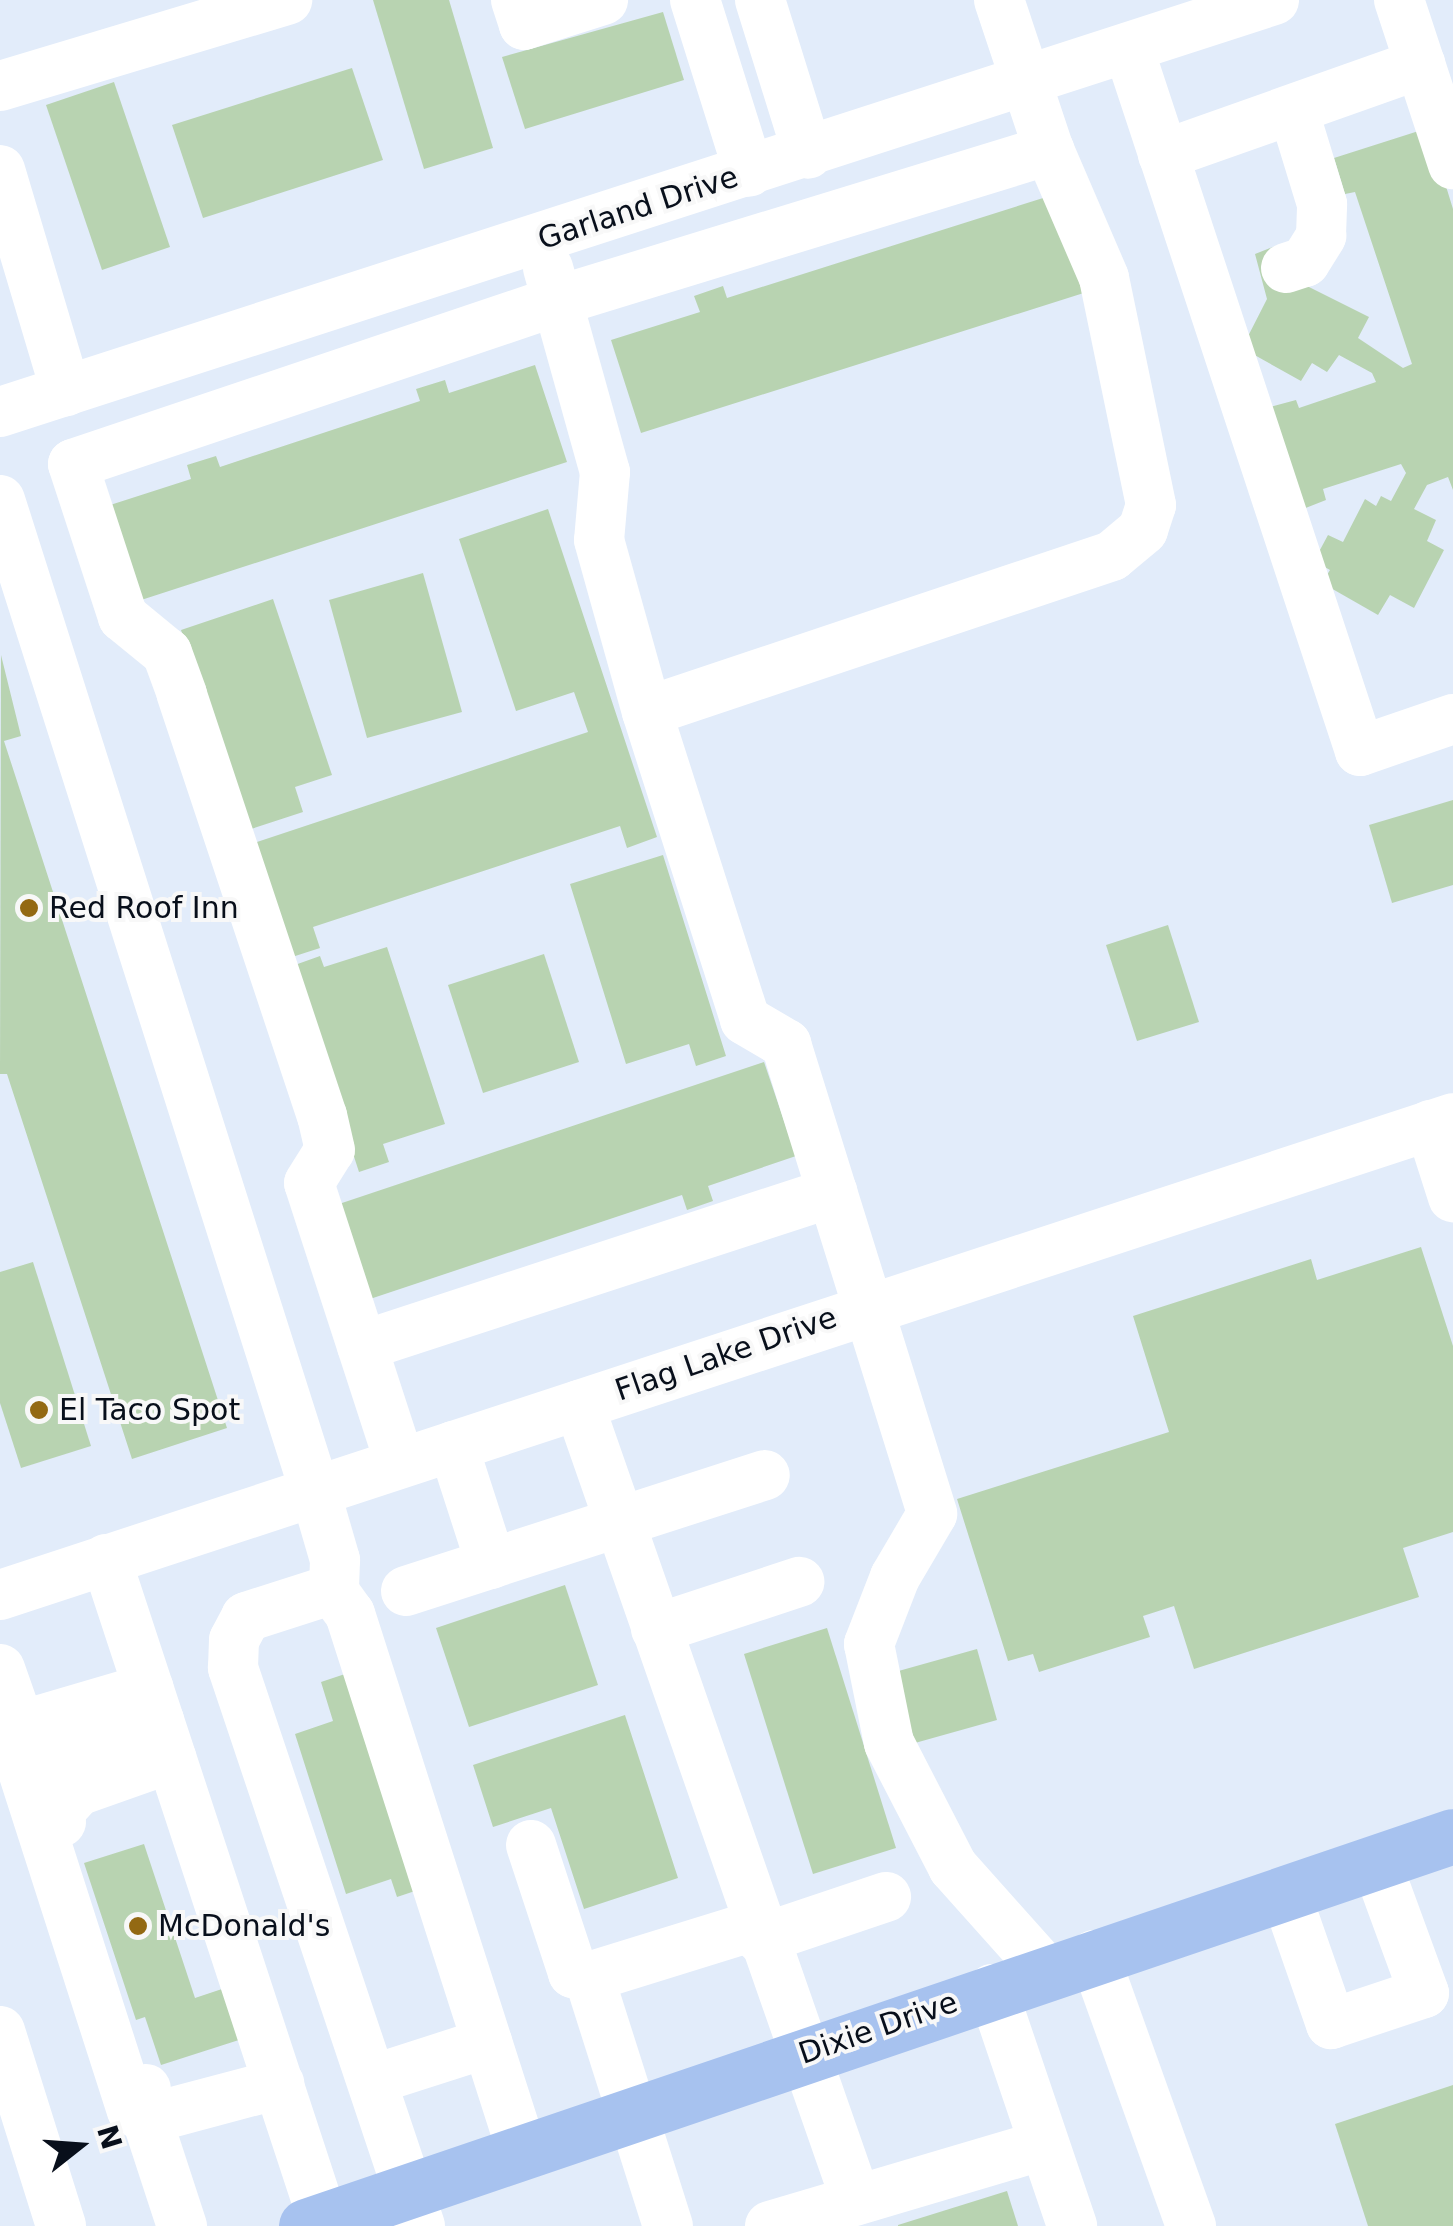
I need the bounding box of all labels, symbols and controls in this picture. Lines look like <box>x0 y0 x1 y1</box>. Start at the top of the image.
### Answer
street label: Garland Drive <box>533 159 743 257</box>
place label: Red Roof Inn <box>49 890 239 926</box>
marker: Red Roof Inn <box>18 897 40 919</box>
street label: Flag Lake Drive <box>610 1299 842 1409</box>
place label: El Taco Spot <box>59 1392 240 1428</box>
marker: El Taco Spot <box>28 1399 50 1421</box>
place label: McDonald's <box>158 1908 330 1944</box>
marker: McDonald's <box>127 1915 149 1937</box>
street label: Dixie Drive <box>794 1984 962 2072</box>
north arrow <box>30 2096 130 2196</box>
text: N <box>90 2121 128 2153</box>

